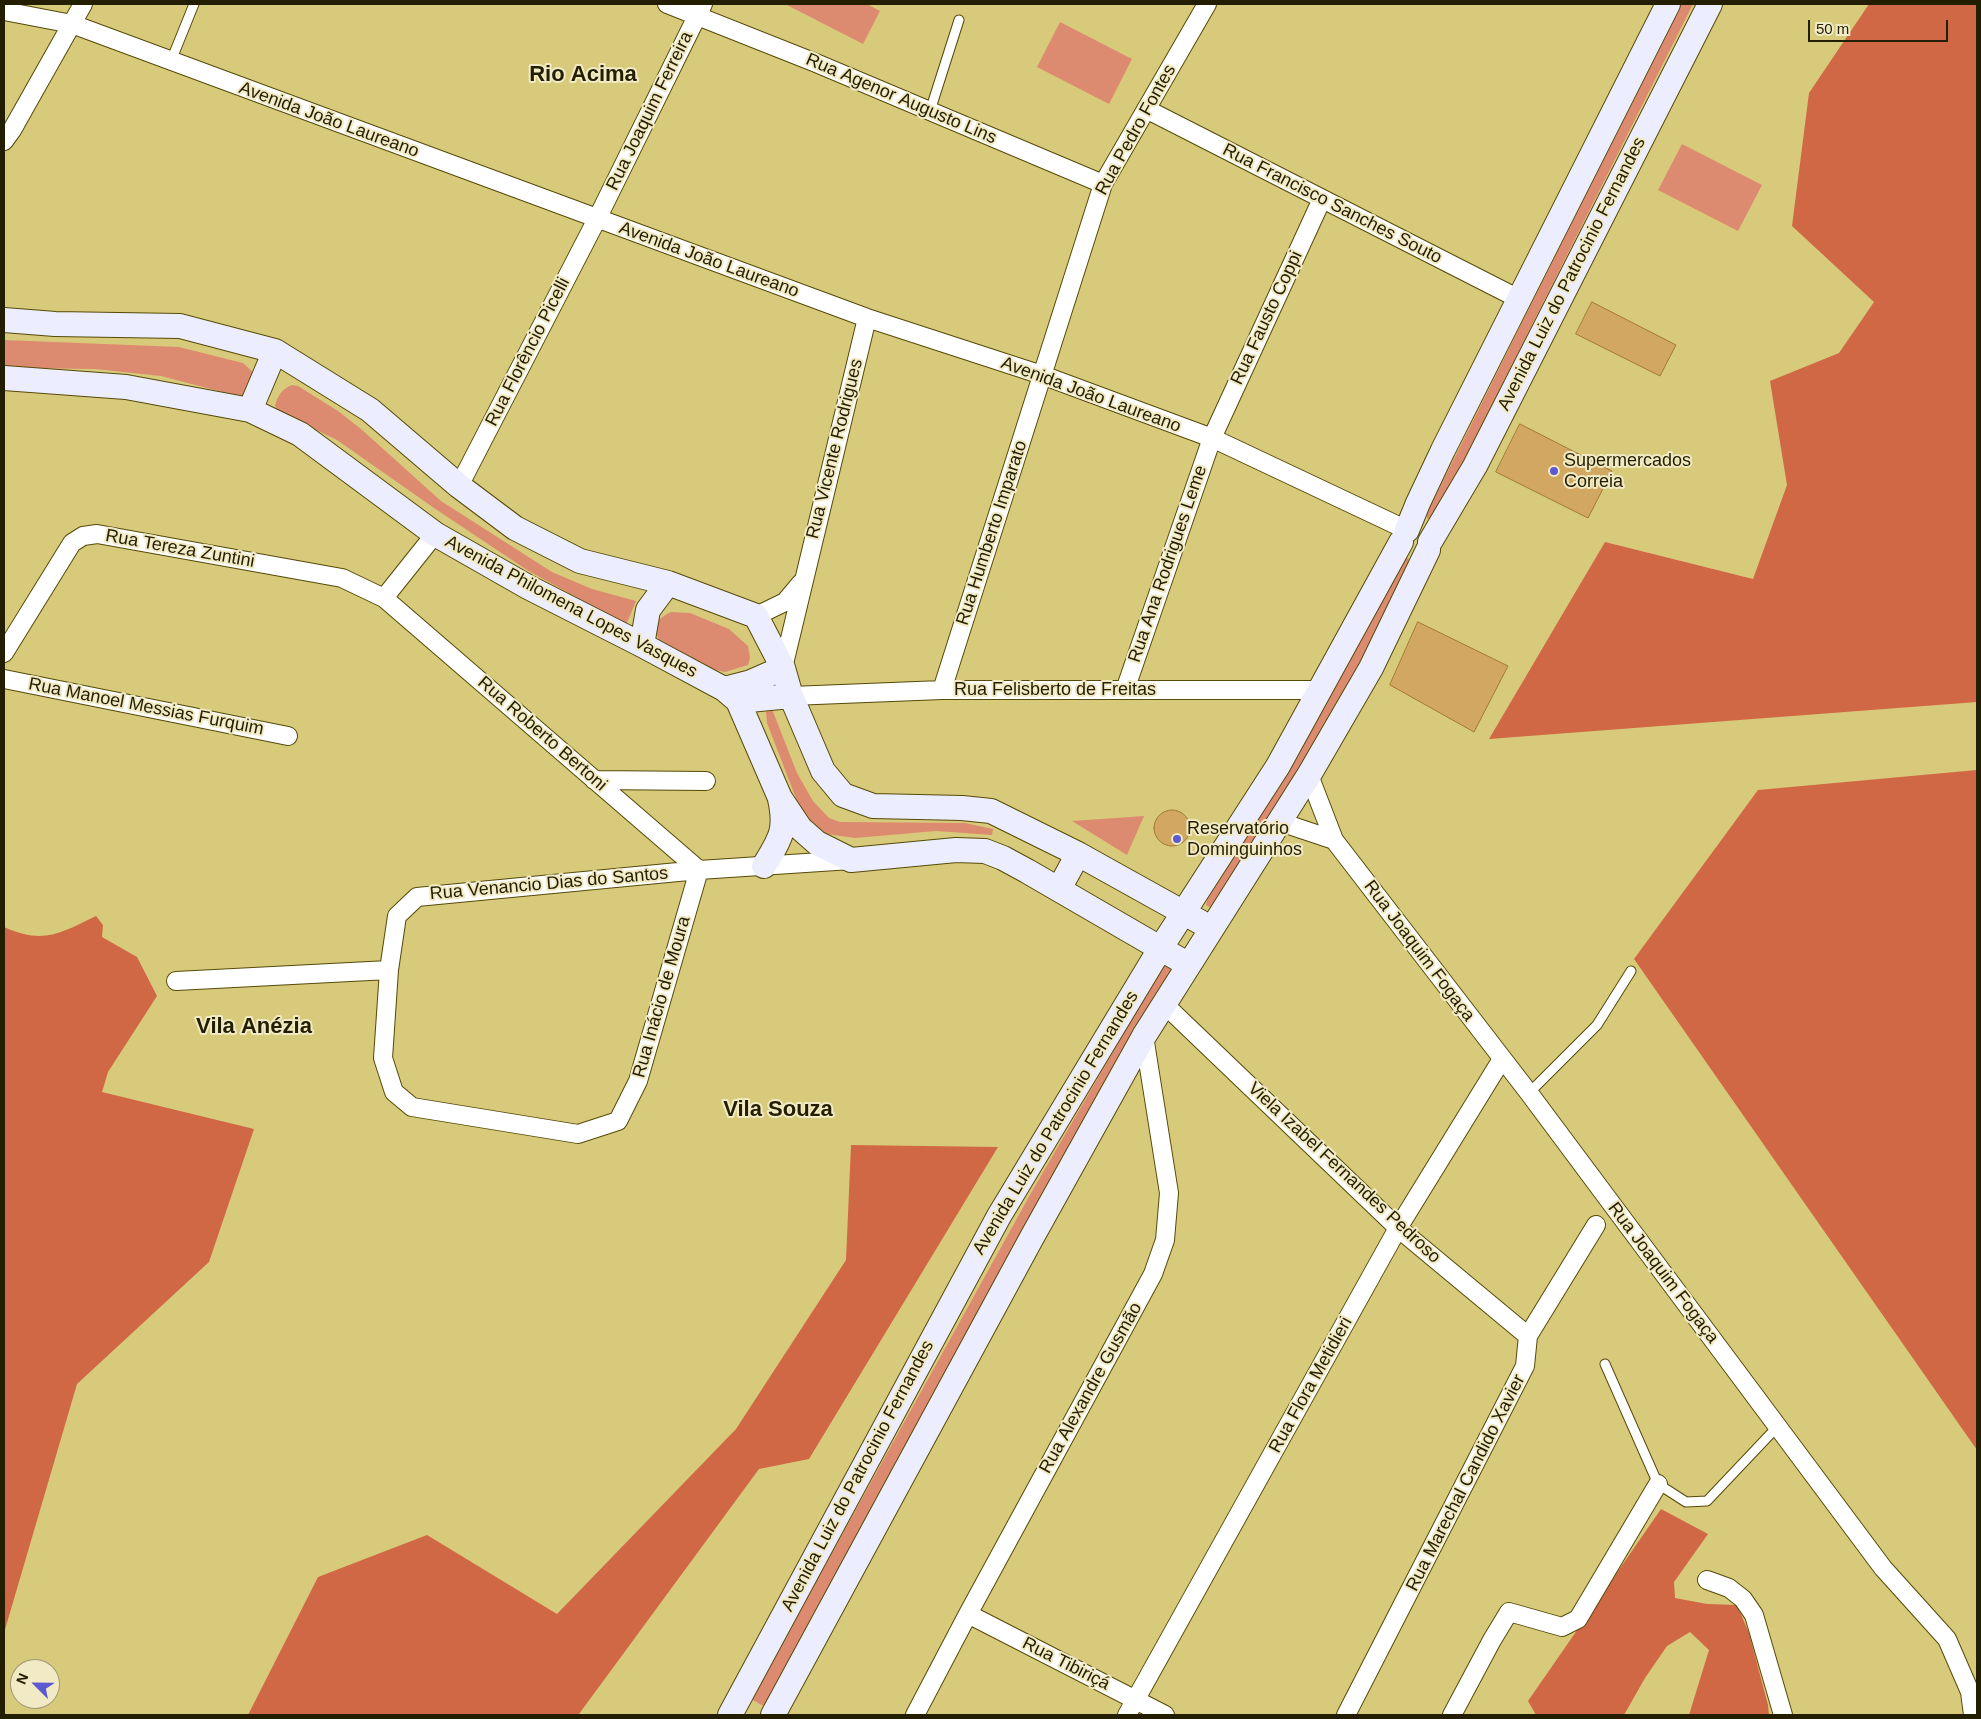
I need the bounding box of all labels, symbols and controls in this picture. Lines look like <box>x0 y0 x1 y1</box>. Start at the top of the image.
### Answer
scale bar <box>1811 10 1951 42</box>
text: 50 m <box>1816 20 1849 37</box>
street label: Rua Joaquim Ferreira <box>602 28 698 194</box>
street label: Rua Agenor Augusto Lins <box>802 49 1000 149</box>
street label: Rua Pedro Fontes <box>1091 61 1181 199</box>
district label: Rio Acima <box>529 62 637 88</box>
street label: Avenida João Laureano <box>236 77 422 163</box>
street label: Avenida Luiz do Patrocinio Fernandes <box>1493 134 1651 414</box>
street label: Rua Francisco Sanches Souto <box>1219 139 1445 269</box>
street label: Avenida João Laureano <box>616 217 802 303</box>
street label: Rua Fausto Coppi <box>1227 248 1307 388</box>
street label: Rua Florêncio Picelli <box>481 274 575 430</box>
street label: Avenida João Laureano <box>998 352 1184 438</box>
street label: Rua Vicente Rodrigues <box>802 357 868 541</box>
street label: Rua Humberto Imparato <box>952 438 1032 628</box>
place label: Supermercados Correia <box>1564 450 1691 492</box>
street label: Rua Ana Rodrigues Leme <box>1124 463 1212 665</box>
marker: Supermercados Correia <box>1548 465 1560 477</box>
street label: Rua Tereza Zuntini <box>104 525 256 573</box>
street label: Avenida Philomena Lopes Vasques <box>441 531 701 683</box>
street label: Rua Roberto Bertoni <box>473 672 611 796</box>
street label: Rua Manoel Messias Furquim <box>27 674 265 740</box>
street label: Rua Felisberto de Freitas <box>954 679 1156 701</box>
place label: Reservatório Dominguinhos <box>1187 818 1302 861</box>
marker: Reservatório Dominguinhos <box>1171 833 1183 845</box>
street label: Rua Venancio Dias do Santos <box>429 863 669 905</box>
street label: Rua Joaquim Fogaça <box>1359 876 1479 1026</box>
street label: Rua Inácio de Moura <box>629 914 695 1080</box>
street label: Avenida Luiz do Patrocinio Fernandes <box>968 987 1144 1259</box>
district label: Vila Anézia <box>196 1014 312 1040</box>
street label: Viela Izabel Fernandes Pedroso <box>1243 1078 1445 1268</box>
district label: Vila Souza <box>723 1097 833 1123</box>
street label: Rua Joaquim Fogaça <box>1603 1198 1723 1348</box>
street label: Rua Alexandre Gusmão <box>1035 1299 1147 1477</box>
street label: Rua Flora Metidieri <box>1265 1313 1357 1457</box>
street label: Avenida Luiz do Patrocinio Fernandes <box>777 1337 939 1615</box>
street label: Rua Marechal Candido Xavier <box>1402 1371 1530 1595</box>
street label: Rua Tibiriçá <box>1019 1633 1113 1695</box>
north arrow <box>10 1659 60 1709</box>
text: N <box>13 1671 31 1686</box>

